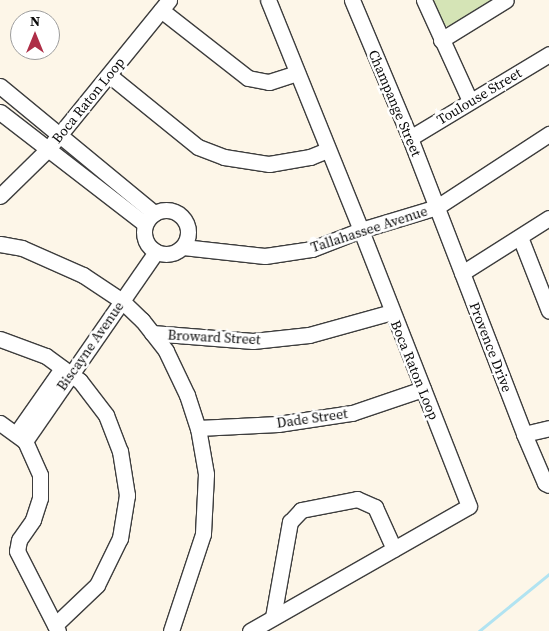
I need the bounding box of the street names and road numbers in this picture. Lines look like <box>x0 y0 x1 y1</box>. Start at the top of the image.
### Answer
street label: Champange Street <box>365 47 425 159</box>
street label: Boca Raton Loop <box>48 54 128 146</box>
street label: Toulouse Street <box>434 64 524 128</box>
street label: Tallahassee Avenue <box>309 202 429 256</box>
street label: Biscayne Avenue <box>53 298 127 394</box>
street label: Provence Drive <box>466 300 516 394</box>
street label: Boca Raton Loop <box>387 318 443 422</box>
street label: Broward Street <box>167 326 261 348</box>
street label: Dade Street <box>275 405 349 431</box>

